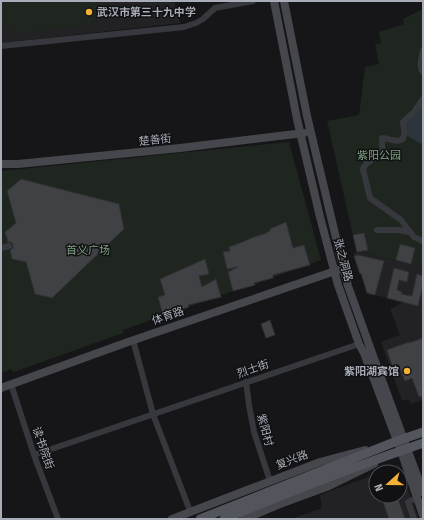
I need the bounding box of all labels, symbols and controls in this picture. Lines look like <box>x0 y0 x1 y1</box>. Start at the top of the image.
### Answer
place label: 武汉市第三十九中学 <box>97 6 196 19</box>
marker: 武汉市第三十九中学 <box>84 7 94 17</box>
street label: 楚善街 <box>138 132 172 148</box>
park label: 紫阳公园 <box>357 149 401 162</box>
street label: 张之洞路 <box>331 237 355 283</box>
park label: 首义广场 <box>66 244 110 257</box>
street label: 体育路 <box>150 304 186 328</box>
street label: 烈士街 <box>235 357 271 381</box>
place label: 紫阳湖宾馆 <box>344 365 399 378</box>
marker: 紫阳湖宾馆 <box>402 366 412 376</box>
street label: 紫阳村 <box>254 412 276 448</box>
street label: 读书院街 <box>30 425 56 471</box>
street label: 复兴路 <box>274 448 310 472</box>
north arrow <box>368 464 408 504</box>
text: N <box>372 482 386 493</box>

